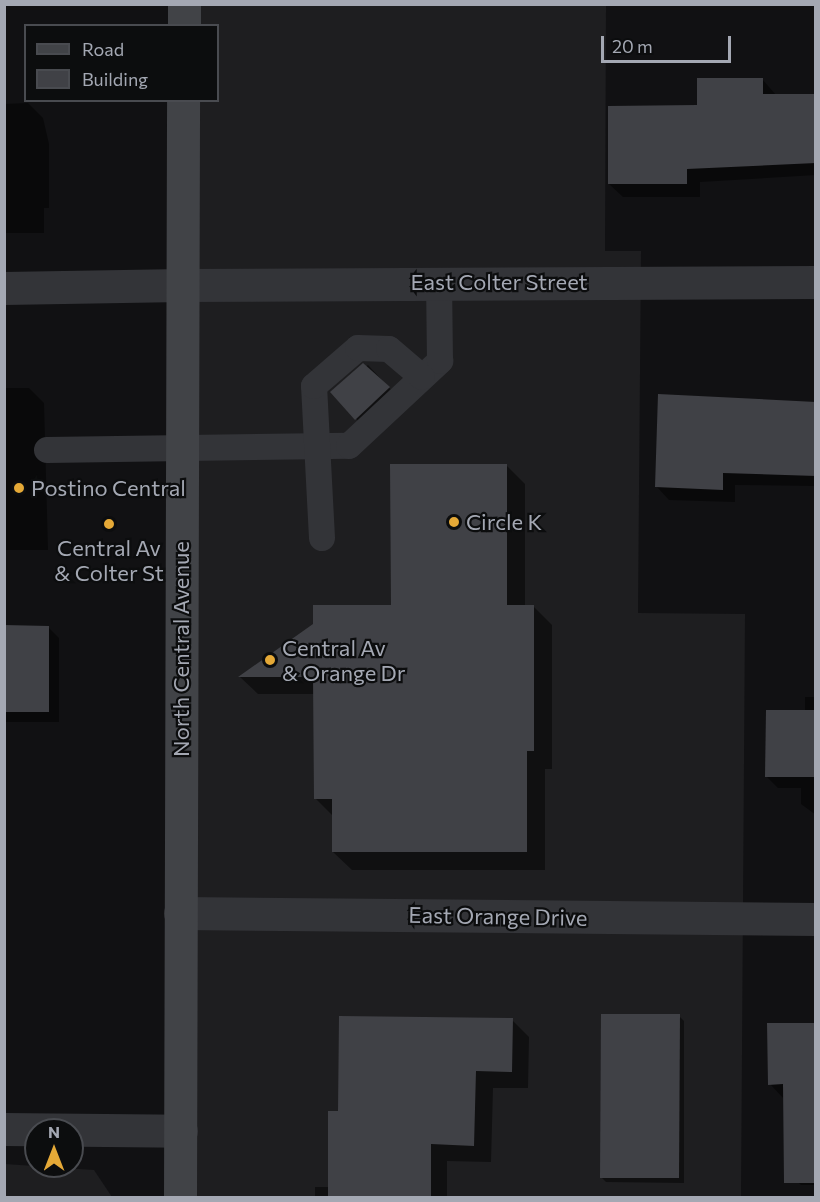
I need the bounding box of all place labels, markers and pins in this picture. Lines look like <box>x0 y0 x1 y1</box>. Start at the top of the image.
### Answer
place label: Postino Central <box>31 475 186 501</box>
marker: Postino Central <box>12 481 26 495</box>
place label: Circle K <box>466 509 542 535</box>
marker: Circle K <box>447 515 461 529</box>
marker: Central Av & Colter St <box>102 517 116 531</box>
place label: Central Av & Colter St <box>54 534 164 586</box>
place label: Central Av & Orange Dr <box>282 634 406 686</box>
marker: Central Av & Orange Dr <box>263 653 277 667</box>

